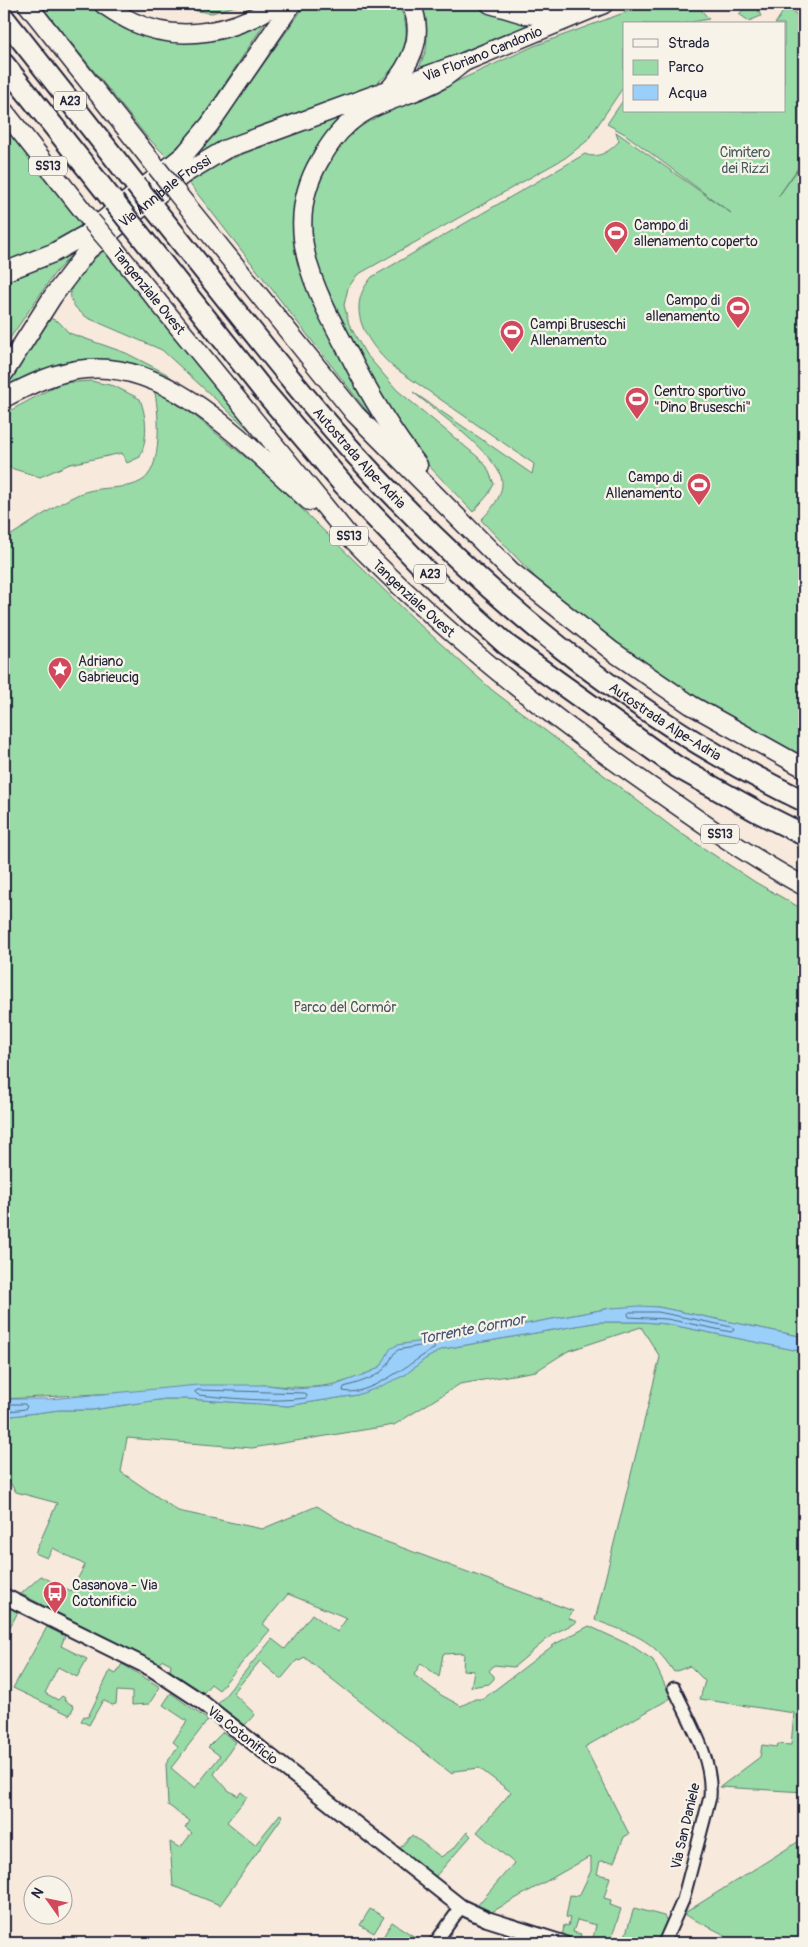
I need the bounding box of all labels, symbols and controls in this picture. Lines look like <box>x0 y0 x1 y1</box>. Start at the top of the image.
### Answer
street label: Via Floriano Candonio <box>421 22 545 85</box>
legend <box>623 22 786 112</box>
text: Strada <box>668 34 709 53</box>
text: Parco <box>668 58 704 77</box>
text: Acqua <box>668 84 707 103</box>
road number: A23 <box>54 92 86 110</box>
park label: Cimitero dei Rizzi <box>720 144 771 177</box>
street label: Via Annibale Frossi <box>116 152 215 231</box>
road number: SS13 <box>29 157 67 176</box>
place label: Campo di allenamento coperto <box>634 217 758 250</box>
sports icon: Campo di allenamento coperto <box>603 220 629 254</box>
street label: Tangenziale Ovest <box>109 245 189 338</box>
place label: Campo di allenamento <box>646 292 720 325</box>
sports icon: Campo di allenamento <box>725 295 751 329</box>
place label: Campi Bruseschi Allenamento <box>530 316 626 349</box>
sports icon: Campi Bruseschi Allenamento <box>499 319 525 353</box>
place label: Centro sportivo "Dino Bruseschi" <box>654 383 751 416</box>
sports icon: Centro sportivo "Dino Bruseschi" <box>624 386 650 420</box>
street label: Autostrada Alpe-Adria <box>309 404 409 512</box>
place label: Campo di Allenamento <box>605 469 682 502</box>
sports icon: Campo di Allenamento <box>686 472 712 506</box>
road number: SS13 <box>330 526 368 546</box>
street label: Tangenziale Ovest <box>369 556 458 641</box>
road number: A23 <box>414 564 446 584</box>
place label: Adriano Gabrieucig <box>78 653 139 686</box>
place icon: Adriano Gabrieucig <box>47 656 73 690</box>
street label: Autostrada Alpe-Adria <box>606 679 724 764</box>
road number: SS13 <box>701 824 739 844</box>
park label: Parco del Cormôr <box>294 999 396 1016</box>
water label: Torrente Cormor <box>417 1310 528 1349</box>
place label: Casanova - Via Cotonificio <box>72 1577 157 1610</box>
bus stop icon: Casanova - Via Cotonificio <box>42 1580 68 1614</box>
street label: Via Cotonificio <box>204 1702 282 1769</box>
street label: Via San Daniele <box>667 1781 704 1871</box>
north arrow <box>22 1874 72 1924</box>
text: N <box>28 1885 47 1902</box>

